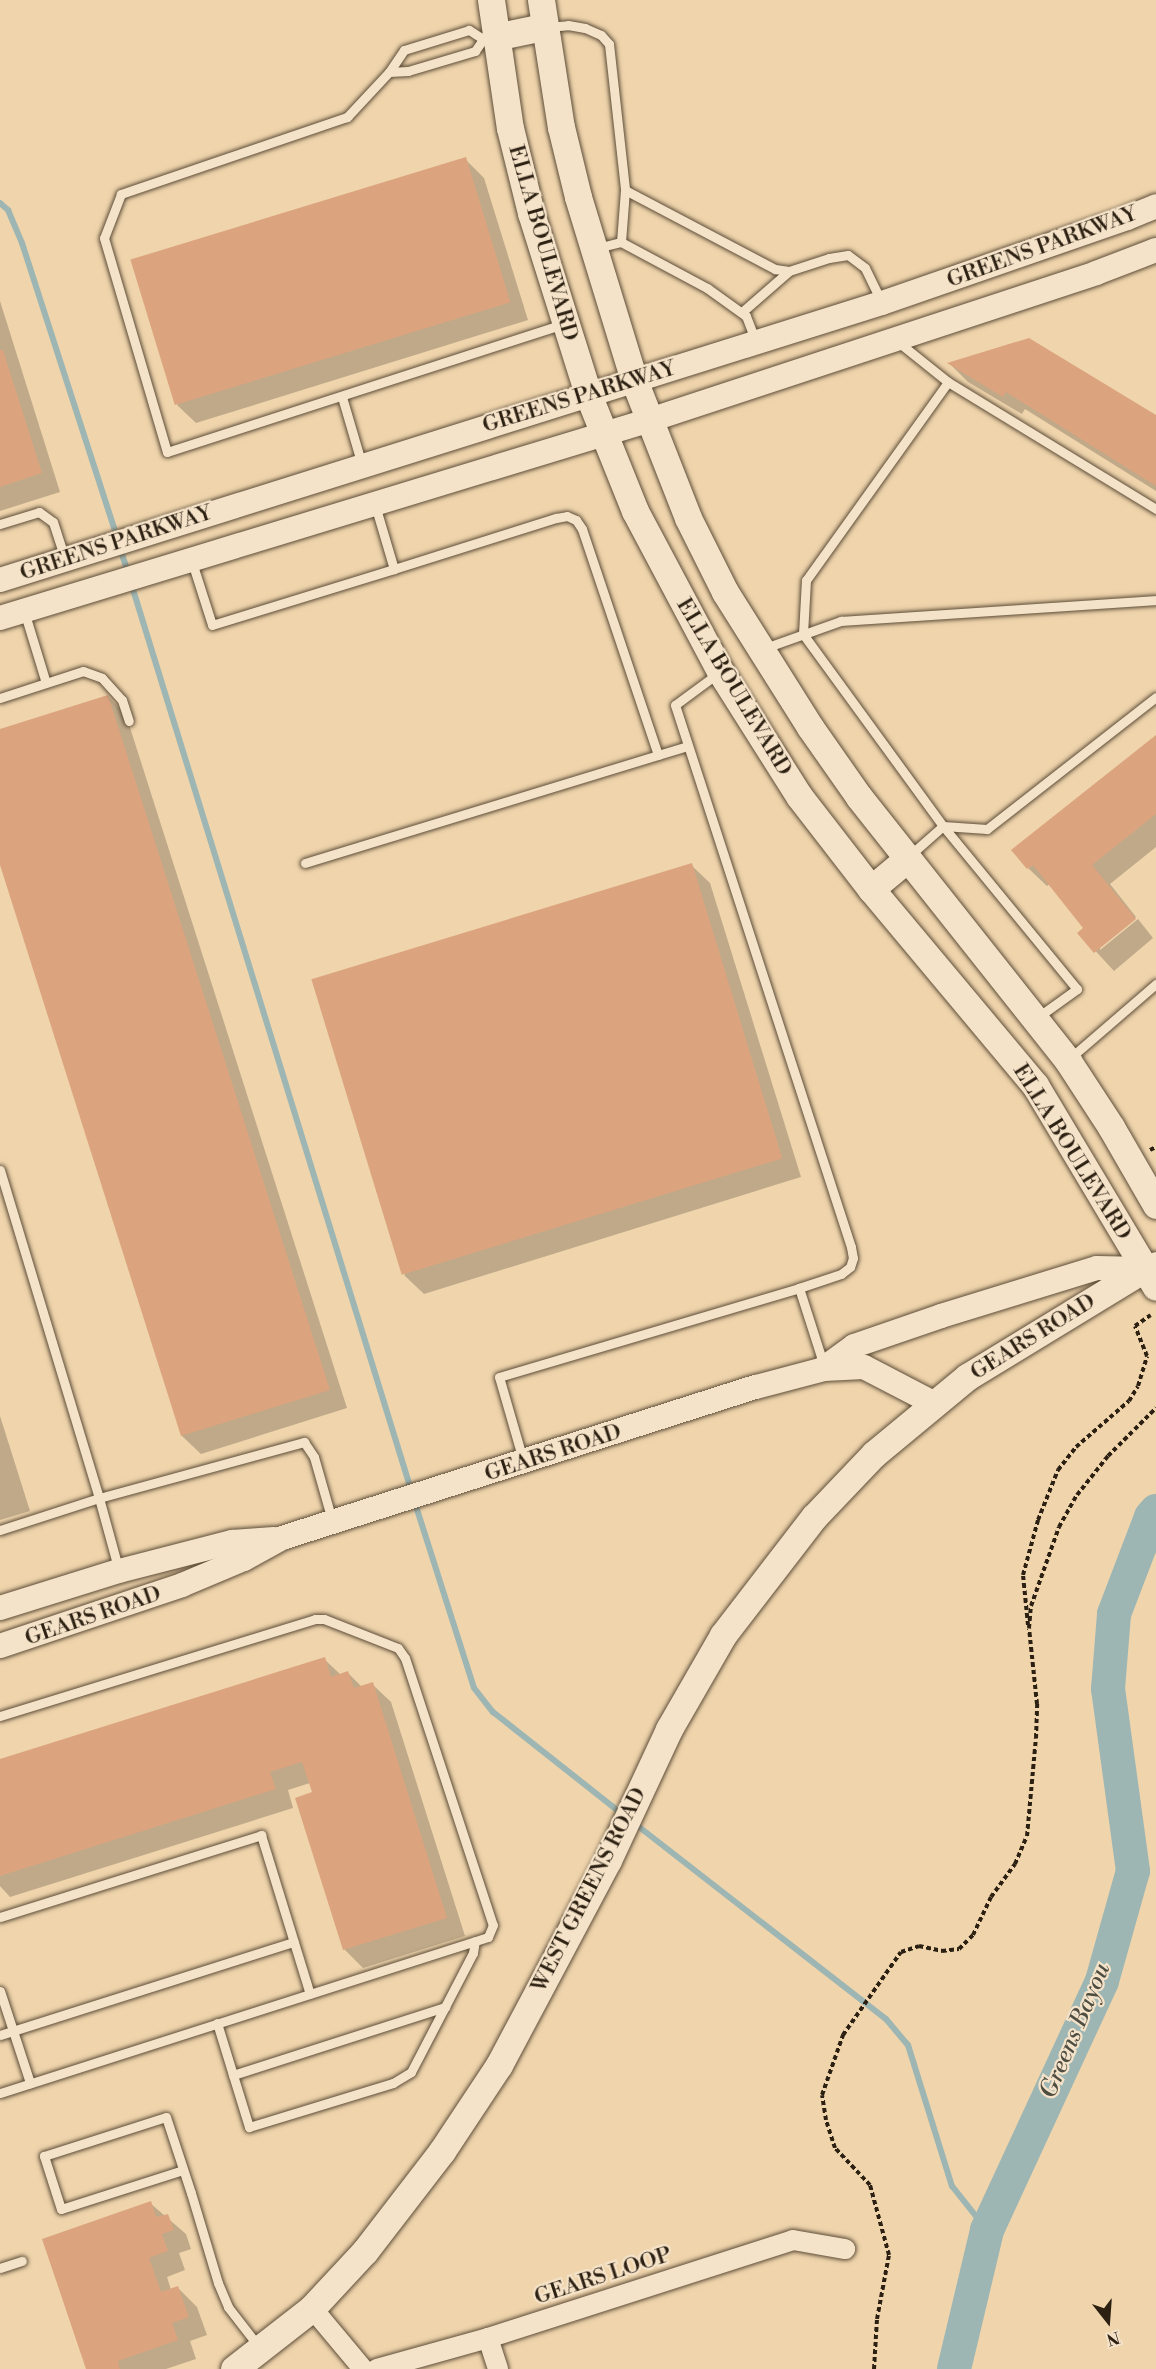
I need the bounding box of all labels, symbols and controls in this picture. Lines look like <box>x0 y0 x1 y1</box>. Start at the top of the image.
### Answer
street label: ELLA BOULEVARD <box>502 142 584 344</box>
street label: GREENS PARKWAY <box>943 200 1141 294</box>
street label: GREENS PARKWAY <box>479 355 679 439</box>
street label: GREENS PARKWAY <box>17 499 215 587</box>
street label: ELLA BOULEVARD <box>670 593 798 781</box>
street label: ELLA BOULEVARD <box>1007 1059 1137 1245</box>
street label: GEARS ROAD <box>966 1288 1100 1386</box>
street label: GEARS ROAD <box>481 1418 625 1488</box>
street label: GEARS ROAD <box>22 1580 164 1652</box>
street label: WEST GREENS ROAD <box>526 1783 652 1997</box>
water label: Greens Bayou <box>1034 1959 1118 2103</box>
street label: GEARS LOOP <box>531 2241 675 2311</box>
north arrow <box>1078 2291 1138 2351</box>
text: N <box>1104 2327 1122 2350</box>

